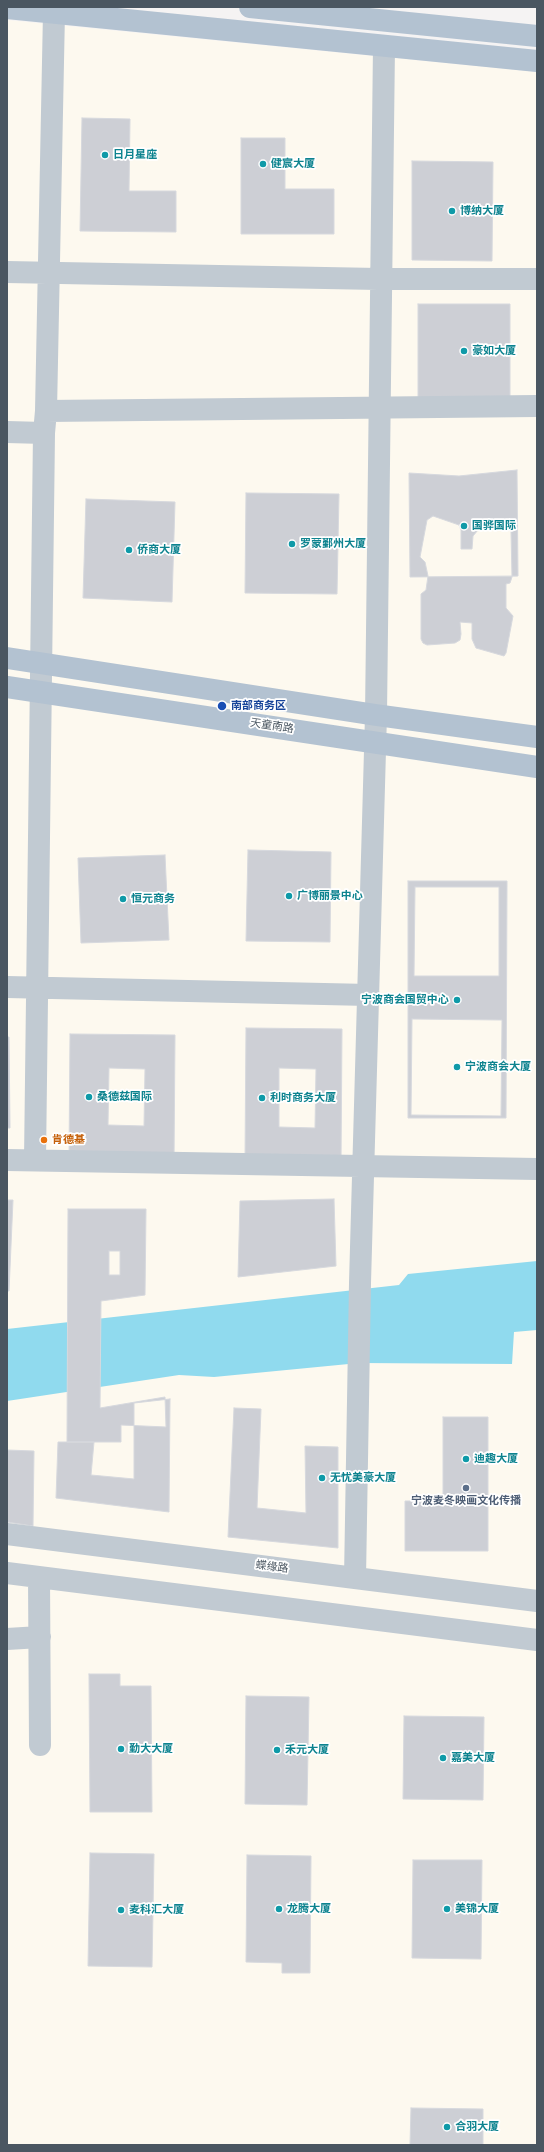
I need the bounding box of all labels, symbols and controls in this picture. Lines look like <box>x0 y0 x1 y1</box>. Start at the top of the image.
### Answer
place label: 日月星座 <box>113 148 157 162</box>
marker: 日月星座 <box>100 150 110 160</box>
place label: 健宸大厦 <box>271 157 315 171</box>
marker: 健宸大厦 <box>258 159 268 169</box>
place label: 博纳大厦 <box>460 204 504 218</box>
marker: 博纳大厦 <box>447 206 457 216</box>
place label: 豪如大厦 <box>472 344 516 358</box>
marker: 豪如大厦 <box>459 346 469 356</box>
place label: 国骅国际 <box>472 519 516 533</box>
marker: 国骅国际 <box>459 521 469 531</box>
place label: 罗蒙鄞州大厦 <box>300 537 366 551</box>
marker: 罗蒙鄞州大厦 <box>287 539 297 549</box>
place label: 侨商大厦 <box>137 543 181 557</box>
marker: 侨商大厦 <box>124 545 134 555</box>
place label: 南部商务区 <box>231 699 286 713</box>
marker: 南部商务区 <box>216 700 228 712</box>
street label: 天童南路 <box>249 716 295 736</box>
place label: 广博丽景中心 <box>297 889 363 903</box>
marker: 广博丽景中心 <box>284 891 294 901</box>
place label: 恒元商务 <box>131 892 175 906</box>
marker: 恒元商务 <box>118 894 128 904</box>
place label: 宁波商会国贸中心 <box>361 993 449 1007</box>
marker: 宁波商会国贸中心 <box>452 995 462 1005</box>
place label: 宁波商会大厦 <box>465 1060 531 1074</box>
marker: 宁波商会大厦 <box>452 1062 462 1072</box>
place label: 桑德兹国际 <box>97 1090 152 1104</box>
place label: 利时商务大厦 <box>270 1091 336 1105</box>
marker: 桑德兹国际 <box>84 1092 94 1102</box>
marker: 利时商务大厦 <box>257 1093 267 1103</box>
place label: 肯德基 <box>52 1133 85 1147</box>
marker: 肯德基 <box>39 1135 49 1145</box>
place label: 迪趣大厦 <box>474 1452 518 1466</box>
marker: 迪趣大厦 <box>461 1454 471 1464</box>
place label: 无忧美豪大厦 <box>330 1471 396 1485</box>
marker: 无忧美豪大厦 <box>317 1473 327 1483</box>
marker: 宁波麦冬映画文化传播 <box>461 1483 471 1493</box>
place label: 宁波麦冬映画文化传播 <box>411 1494 521 1508</box>
street label: 蝶缘路 <box>255 1558 289 1576</box>
place label: 勤大大厦 <box>129 1742 173 1756</box>
place label: 禾元大厦 <box>285 1743 329 1757</box>
marker: 勤大大厦 <box>116 1744 126 1754</box>
marker: 禾元大厦 <box>272 1745 282 1755</box>
place label: 嘉美大厦 <box>451 1751 495 1765</box>
marker: 嘉美大厦 <box>438 1753 448 1763</box>
place label: 龙腾大厦 <box>287 1902 331 1916</box>
place label: 美锦大厦 <box>455 1902 499 1916</box>
place label: 麦科汇大厦 <box>129 1903 184 1917</box>
marker: 龙腾大厦 <box>274 1904 284 1914</box>
marker: 美锦大厦 <box>442 1904 452 1914</box>
marker: 麦科汇大厦 <box>116 1905 126 1915</box>
place label: 合羽大厦 <box>455 2120 499 2134</box>
marker: 合羽大厦 <box>442 2122 452 2132</box>

